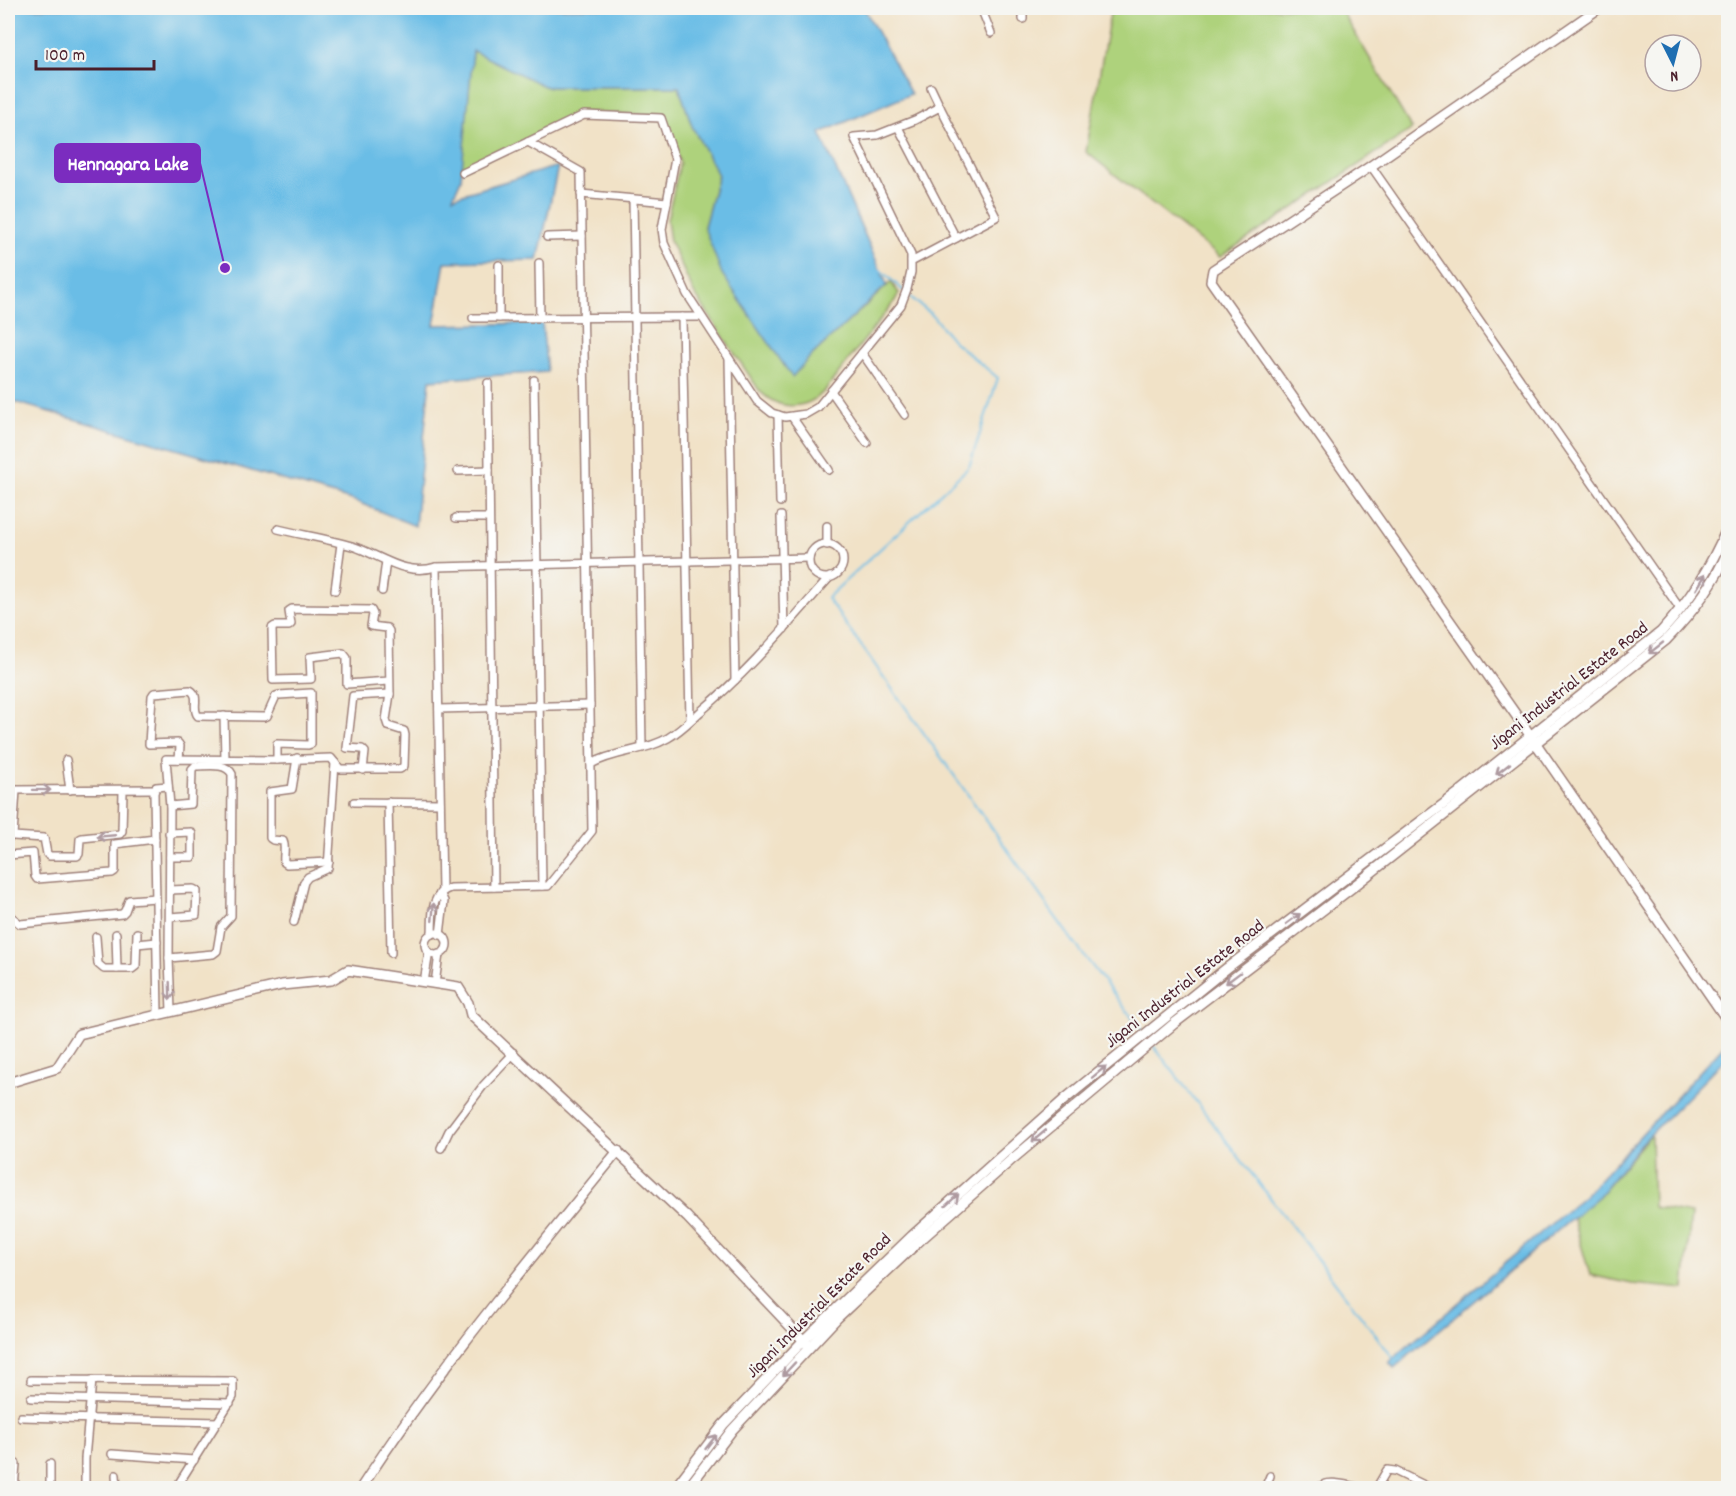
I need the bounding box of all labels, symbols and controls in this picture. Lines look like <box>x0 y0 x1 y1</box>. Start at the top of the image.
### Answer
scale bar <box>36 33 154 71</box>
north arrow <box>1643 33 1703 93</box>
text: 100 m <box>45 44 85 69</box>
text: N <box>1669 64 1679 87</box>
callout: Hennagara Lake <box>55 144 200 182</box>
text: Hennagara Lake <box>68 152 189 180</box>
one-way arrow <box>1695 574 1707 591</box>
street label: Jigani Industrial Estate Road <box>1485 617 1655 757</box>
one-way arrow <box>1648 641 1664 654</box>
one-way arrow <box>1496 762 1512 775</box>
one-way arrow <box>31 784 51 795</box>
one-way arrow <box>97 831 116 842</box>
one-way arrow <box>428 903 439 923</box>
one-way arrow <box>1284 913 1300 925</box>
street label: Jigani Industrial Estate Road <box>1101 915 1271 1055</box>
one-way arrow <box>1225 972 1241 985</box>
one-way arrow <box>165 981 176 1001</box>
one-way arrow <box>1091 1065 1106 1079</box>
one-way arrow <box>1032 1129 1047 1143</box>
one-way arrow <box>944 1193 959 1207</box>
street label: Jigani Industrial Estate Road <box>742 1229 898 1385</box>
one-way arrow <box>783 1361 797 1376</box>
one-way arrow <box>704 1434 717 1450</box>

